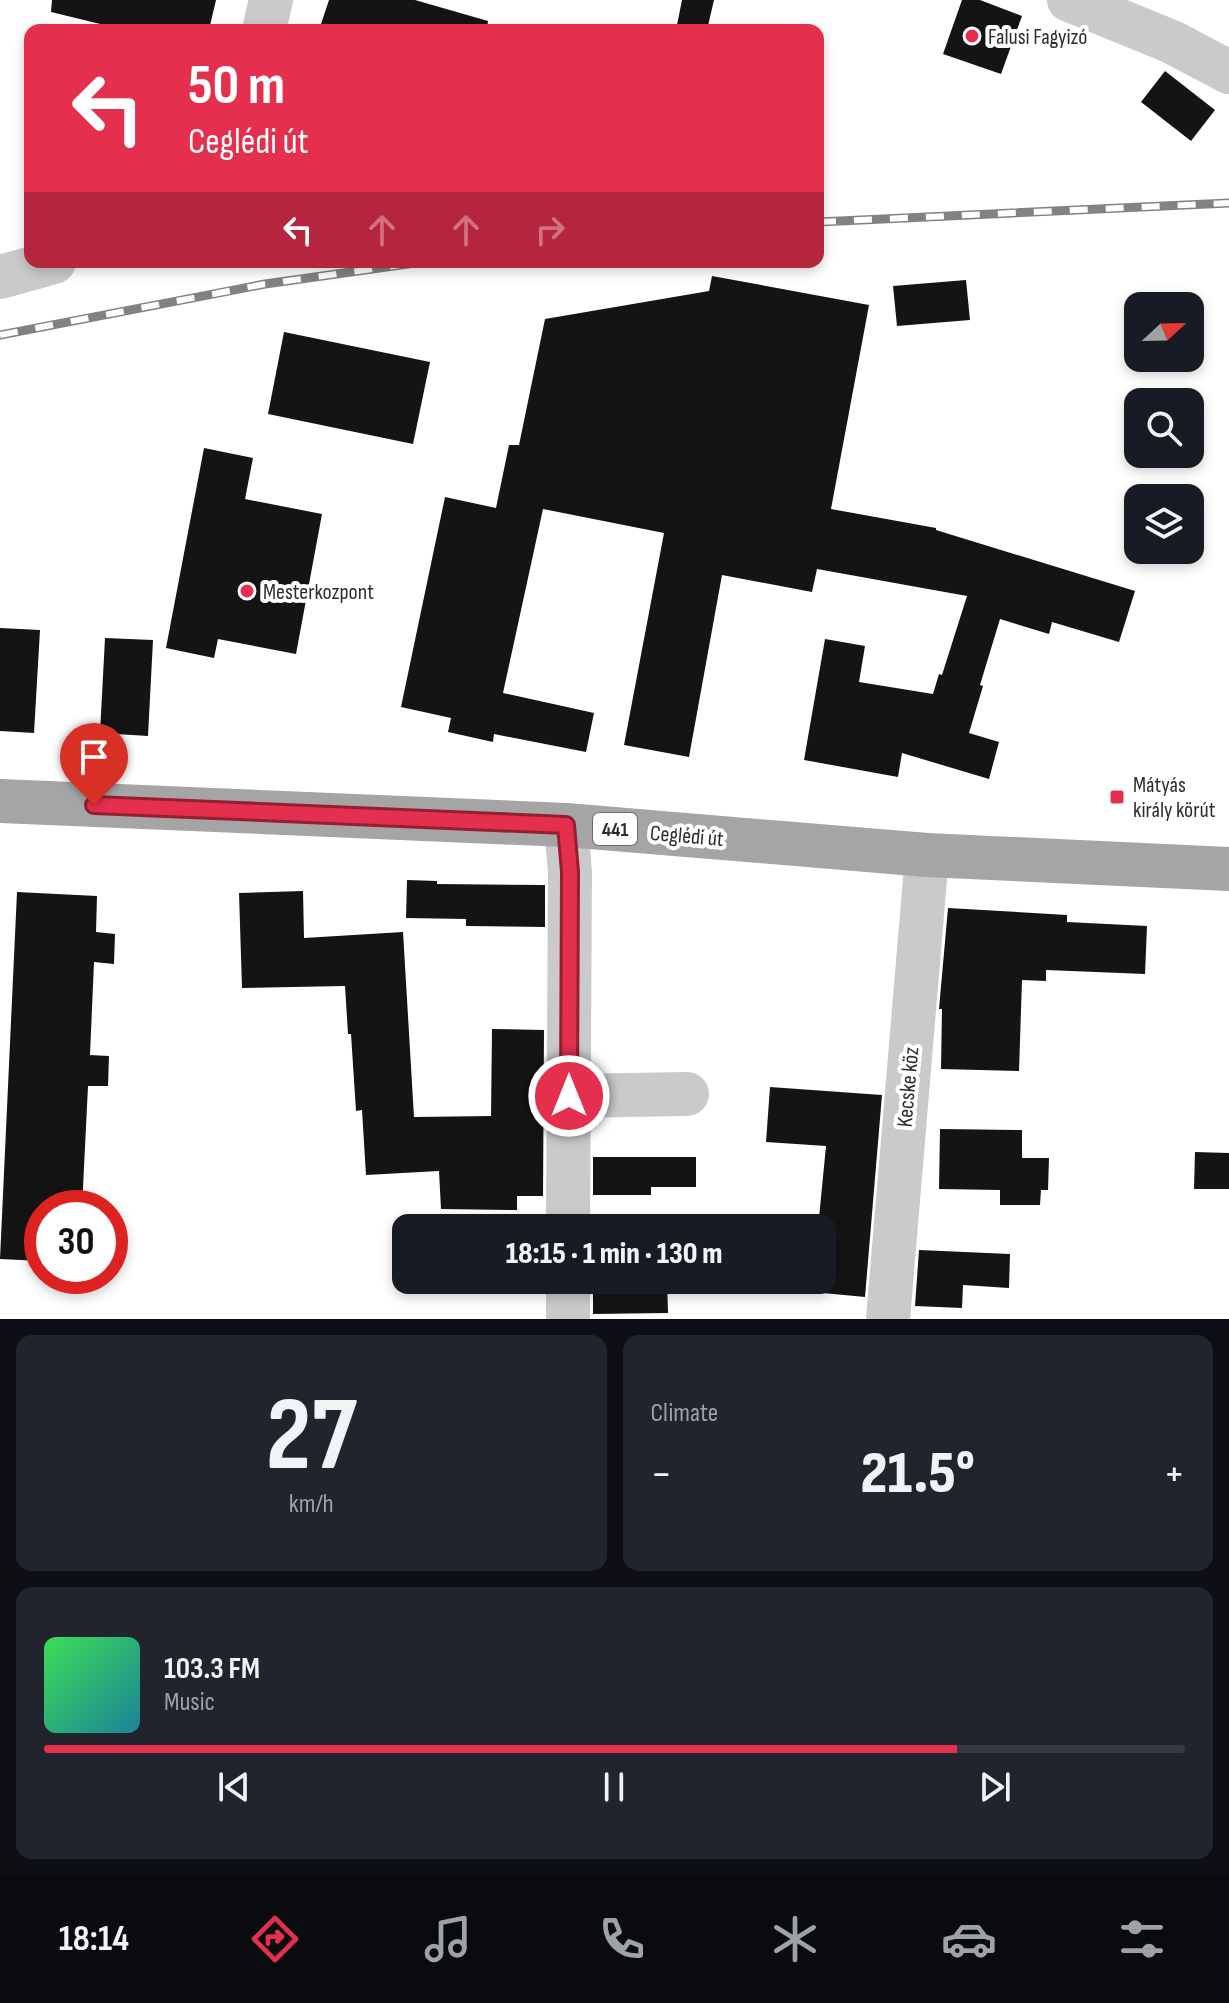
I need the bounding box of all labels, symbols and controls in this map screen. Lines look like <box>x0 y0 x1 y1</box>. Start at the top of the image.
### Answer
place label: Falusi Fagyizó <box>988 24 1087 51</box>
marker: Falusi Fagyizó <box>963 27 981 45</box>
text: 50 m <box>188 53 285 120</box>
icon: left <box>56 56 160 160</box>
text: Ceglédi út <box>188 121 309 164</box>
icon: left <box>276 208 320 252</box>
icon: ahead <box>360 208 404 252</box>
icon: ahead <box>444 208 488 252</box>
icon: right <box>528 208 572 252</box>
north arrow <box>1124 292 1204 372</box>
map controls <box>1124 292 1204 564</box>
button: search <box>1124 388 1204 468</box>
button: layers <box>1124 484 1204 564</box>
place label: Mesterkozpont <box>263 579 374 606</box>
marker: Mesterkozpont <box>238 582 256 600</box>
pin <box>60 723 128 805</box>
icon: arrive <box>72 735 116 779</box>
place label: Mátyás király körút <box>1133 772 1216 824</box>
marker: Mátyás király körút <box>1108 788 1126 806</box>
road number: 441 <box>593 813 637 845</box>
street label: Ceglédi út <box>649 820 725 853</box>
street label: Kecske köz <box>892 1046 925 1128</box>
position arrow <box>527 1054 611 1138</box>
speed limit sign: 30 <box>24 1190 128 1294</box>
text: 18:15 · 1 min · 130 m <box>506 1236 722 1272</box>
text: 27 <box>266 1374 357 1499</box>
text: Climate <box>651 1398 718 1429</box>
text: 21.5° <box>861 1438 975 1510</box>
text: − <box>651 1448 672 1501</box>
text: + <box>1163 1448 1185 1501</box>
text: km/h <box>289 1489 334 1520</box>
text: 103.3 FM <box>164 1651 260 1687</box>
text: Music <box>164 1687 215 1718</box>
icon: previous <box>212 1765 256 1809</box>
icon: pause <box>592 1765 636 1809</box>
icon: next <box>973 1765 1017 1809</box>
icon: directions <box>247 1911 303 1967</box>
icon: music <box>420 1911 476 1967</box>
icon: phone <box>594 1911 650 1967</box>
icon: climate <box>767 1911 823 1967</box>
icon: car <box>941 1911 997 1967</box>
icon: filters <box>1114 1911 1170 1967</box>
text: 18:14 <box>59 1918 129 1961</box>

